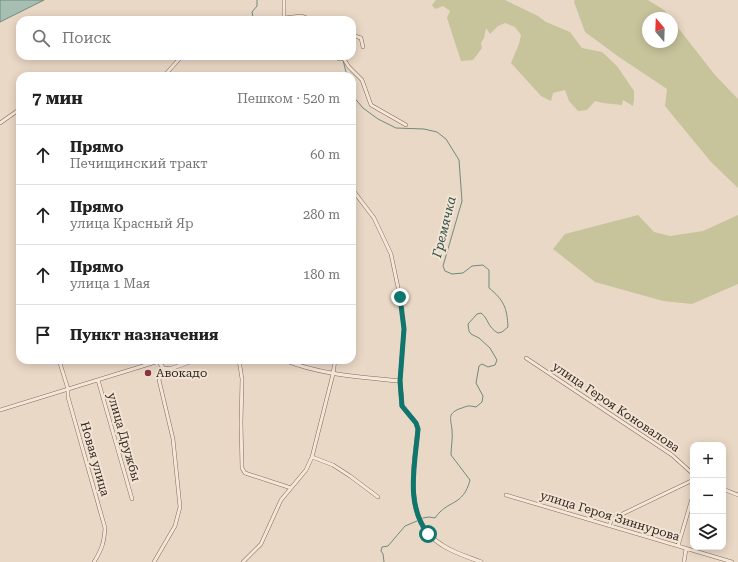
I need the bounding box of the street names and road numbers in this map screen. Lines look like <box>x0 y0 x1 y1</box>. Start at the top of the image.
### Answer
street label: улица Героя Коновалова <box>550 359 683 455</box>
street label: улица Дружбы <box>105 391 143 483</box>
street label: Новая улица <box>78 420 112 498</box>
street label: улица Героя Зиннурова <box>539 488 682 544</box>

